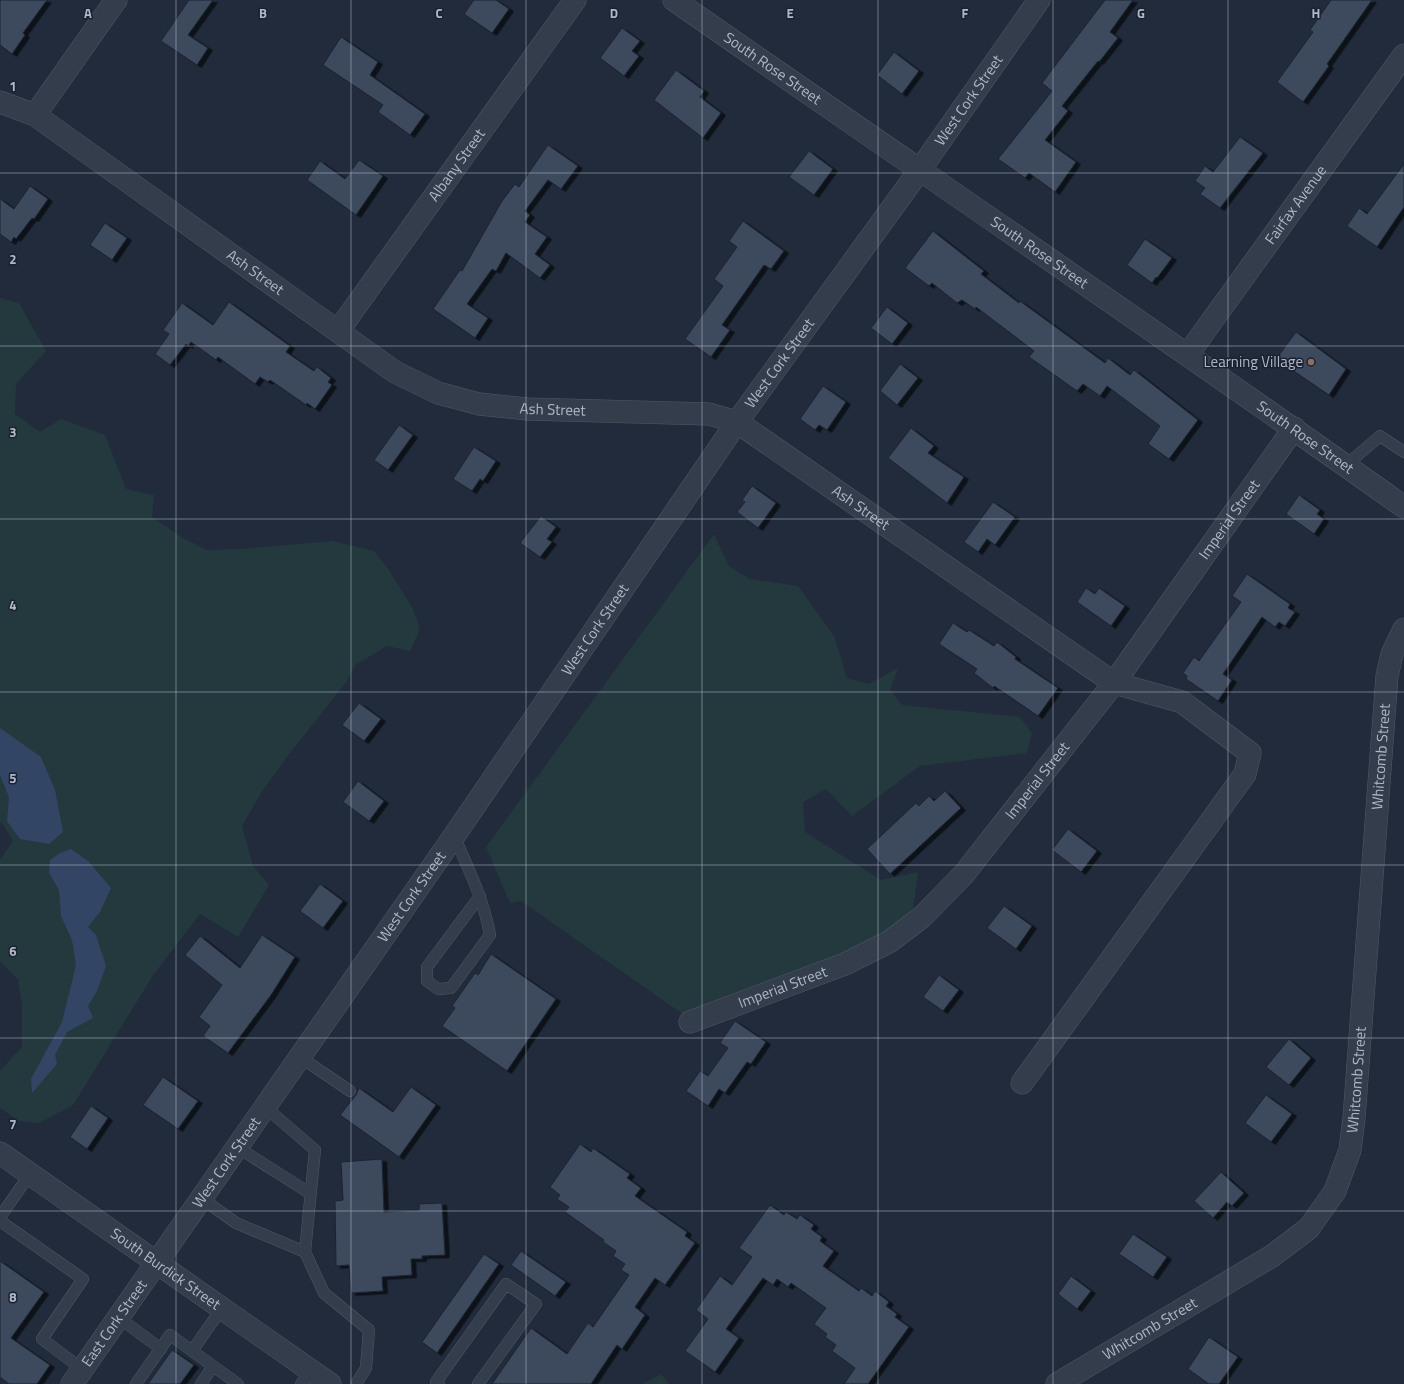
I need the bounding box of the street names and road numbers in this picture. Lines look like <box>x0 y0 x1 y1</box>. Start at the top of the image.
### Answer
street label: South Rose Street <box>719 26 827 110</box>
street label: West Cork Street <box>928 49 1009 150</box>
street label: Albany Street <box>422 123 491 206</box>
street label: Fairfax Avenue <box>1259 160 1332 249</box>
street label: South Rose Street <box>986 210 1094 294</box>
street label: Ash Street <box>222 243 290 301</box>
street label: West Cork Street <box>739 313 820 413</box>
street label: South Rose Street <box>1252 395 1360 480</box>
street label: Ash Street <box>519 396 587 422</box>
street label: Imperial Street <box>1193 474 1266 564</box>
street label: Ash Street <box>827 479 895 536</box>
street label: West Cork Street <box>555 578 635 680</box>
street label: Whitcomb Street <box>1365 702 1396 811</box>
street label: Imperial Street <box>999 736 1075 824</box>
street label: West Cork Street <box>371 846 452 947</box>
street label: Imperial Street <box>735 959 831 1014</box>
street label: Whitcomb Street <box>1340 1025 1372 1134</box>
street label: West Cork Street <box>186 1111 266 1212</box>
street label: South Burdick Street <box>106 1222 226 1316</box>
street label: East Cork Street <box>75 1274 153 1371</box>
street label: Whitcomb Street <box>1098 1291 1202 1366</box>

